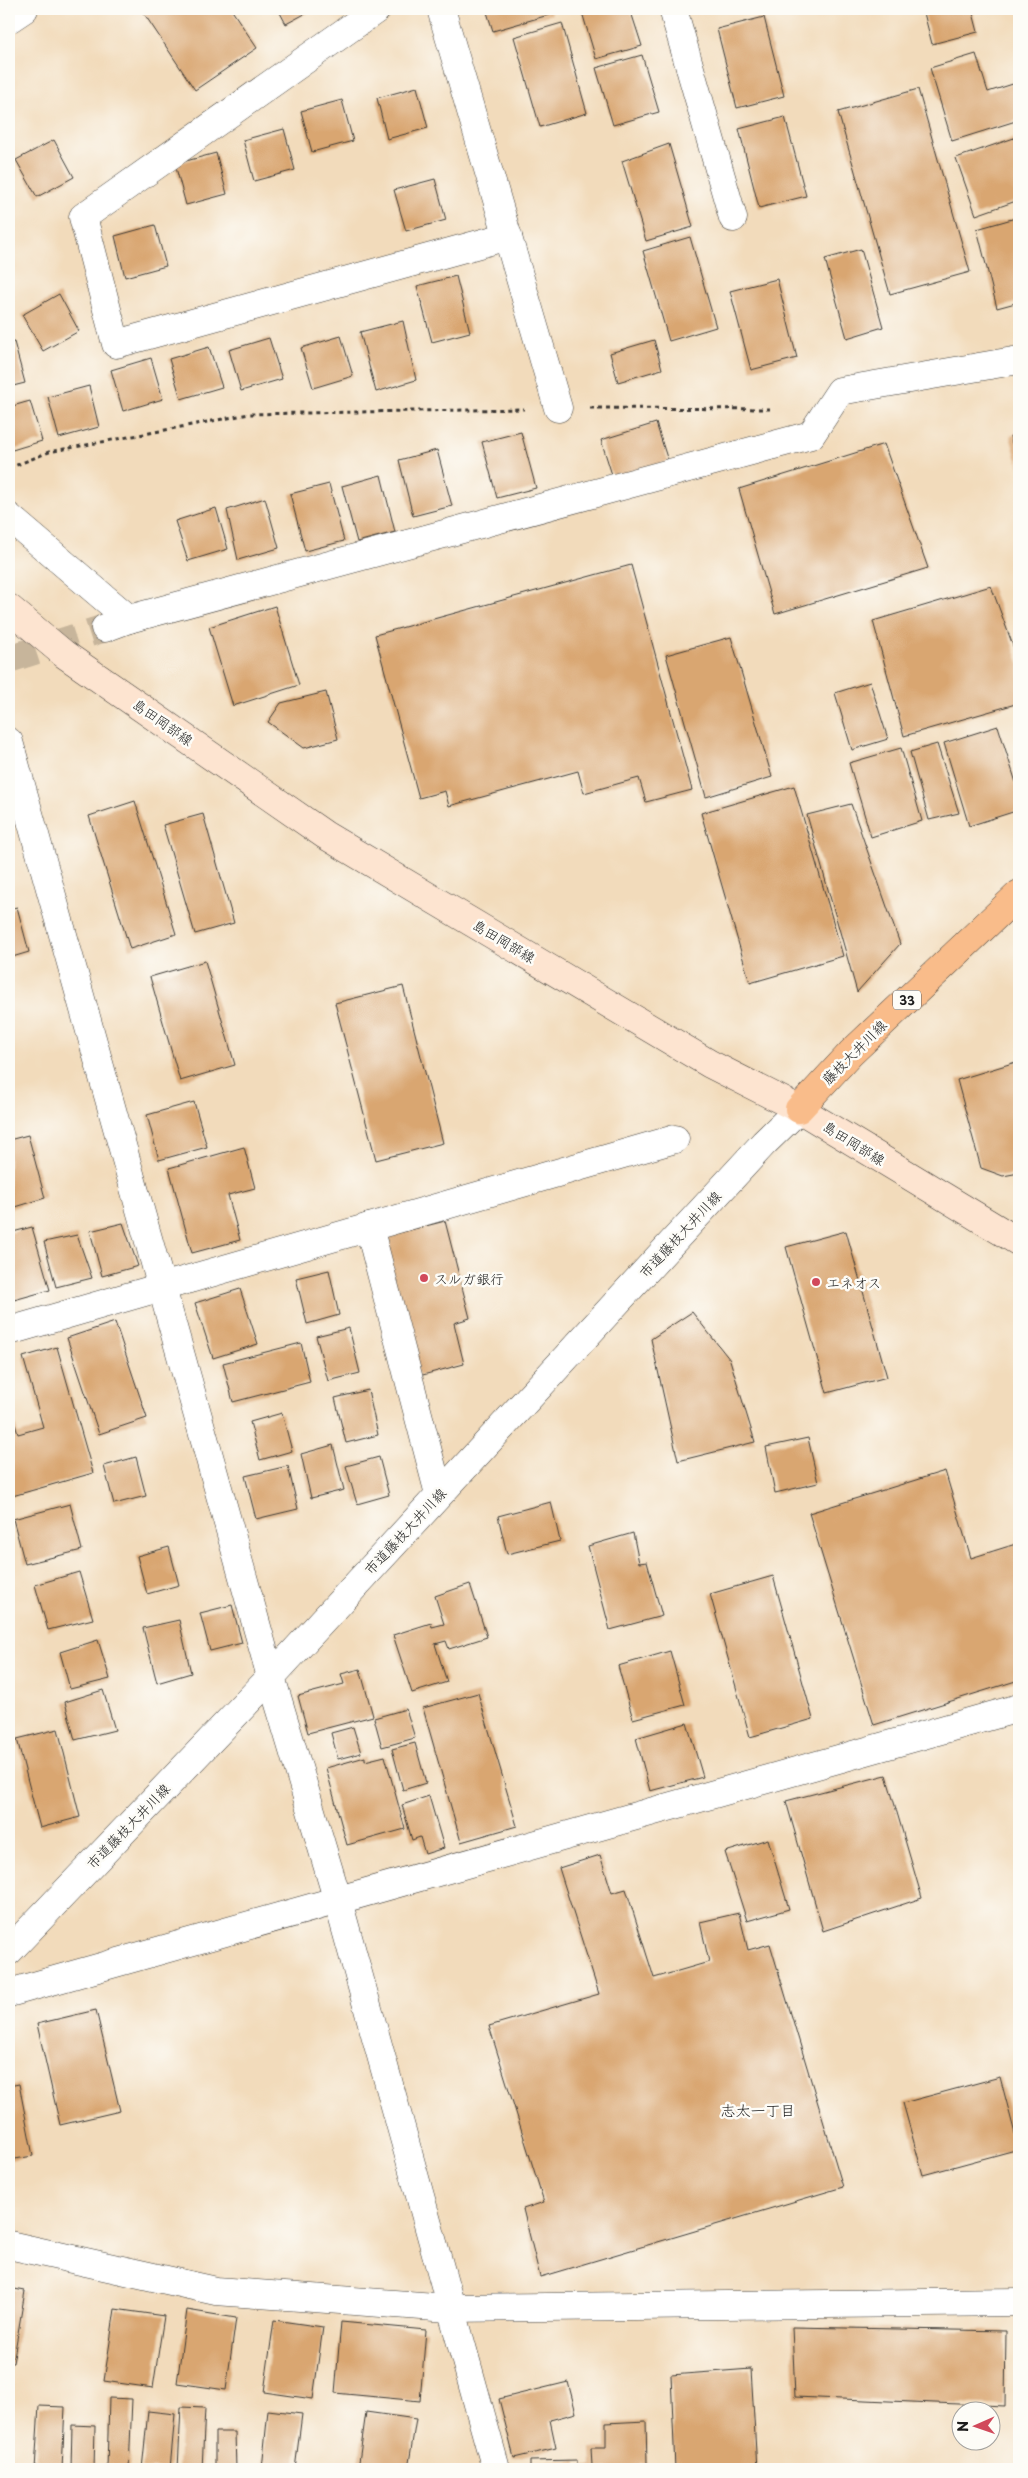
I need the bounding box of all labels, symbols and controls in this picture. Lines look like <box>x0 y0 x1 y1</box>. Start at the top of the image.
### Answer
street label: 島田岡部線 <box>128 693 198 751</box>
street label: 島田岡部線 <box>469 914 539 968</box>
road number: 33 <box>893 990 921 1010</box>
street label: 藤枝大井川線 <box>817 1015 891 1089</box>
street label: 島田岡部線 <box>819 1116 889 1170</box>
street label: 市道藤枝大井川線 <box>634 1186 726 1282</box>
place label: スルガ銀行 <box>434 1268 504 1289</box>
marker: スルガ銀行 <box>418 1272 430 1284</box>
place label: エネオス <box>826 1272 881 1293</box>
marker: エネオス <box>810 1276 822 1288</box>
street label: 市道藤枝大井川線 <box>359 1483 451 1579</box>
street label: 市道藤枝大井川線 <box>82 1778 174 1874</box>
district label: 志太一丁目 <box>720 2098 796 2121</box>
north arrow <box>950 2400 1000 2450</box>
text: N <box>952 2421 973 2432</box>

